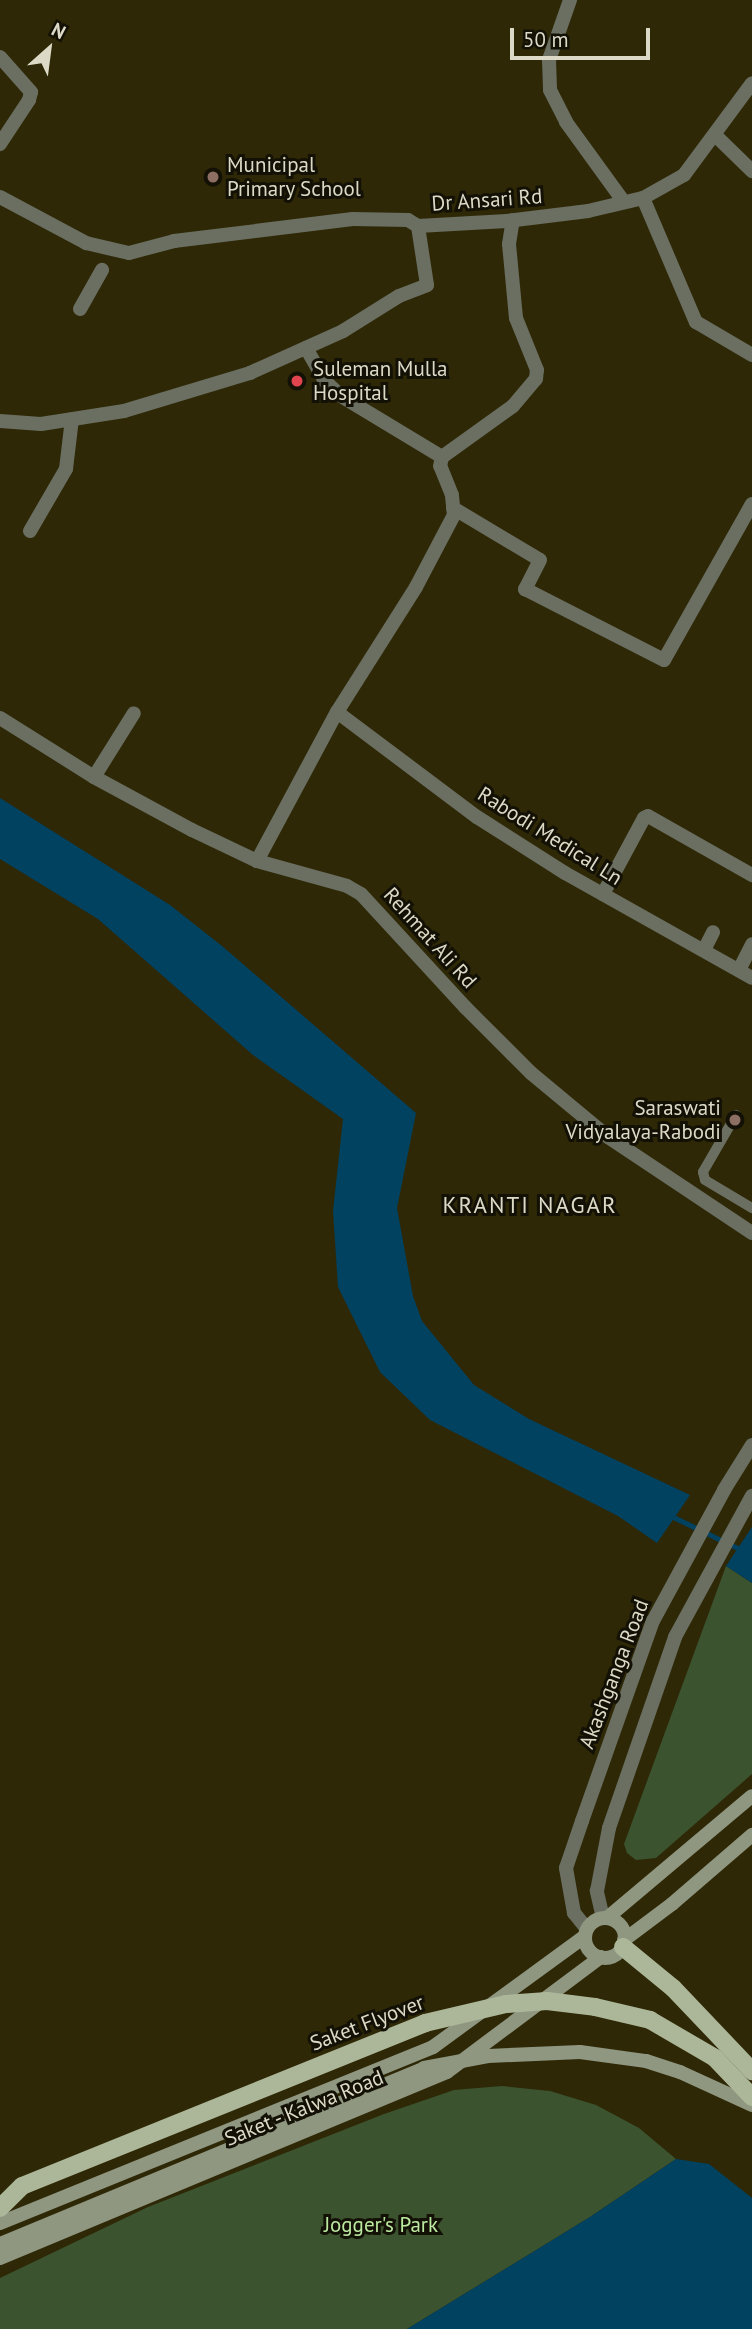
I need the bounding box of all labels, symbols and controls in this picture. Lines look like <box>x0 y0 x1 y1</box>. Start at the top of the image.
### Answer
north arrow <box>14 14 84 84</box>
scale bar <box>514 14 654 58</box>
text: N <box>48 17 70 44</box>
text: 50 m <box>523 26 569 53</box>
place label: Municipal Primary School <box>227 152 362 202</box>
marker: Municipal Primary School <box>205 169 221 185</box>
street label: Dr Ansari Rd <box>430 184 544 216</box>
place label: Suleman Mulla Hospital <box>313 356 447 406</box>
marker: Suleman Mulla Hospital <box>287 371 307 391</box>
street label: Rabodi Medical Ln <box>473 781 627 891</box>
street label: Rehmat Ali Rd <box>378 882 482 994</box>
place label: Saraswati Vidyalaya-Rabodi <box>565 1095 721 1145</box>
marker: Saraswati Vidyalaya-Rabodi <box>727 1112 743 1128</box>
district label: KRANTI NAGAR <box>444 1191 616 1219</box>
street label: Akashganga Road <box>574 1596 654 1752</box>
street label: Saket Flyover <box>306 1990 428 2056</box>
street label: Saket - Kalwa Road <box>219 2064 389 2152</box>
park label: Jogger's Park <box>324 2212 438 2238</box>

